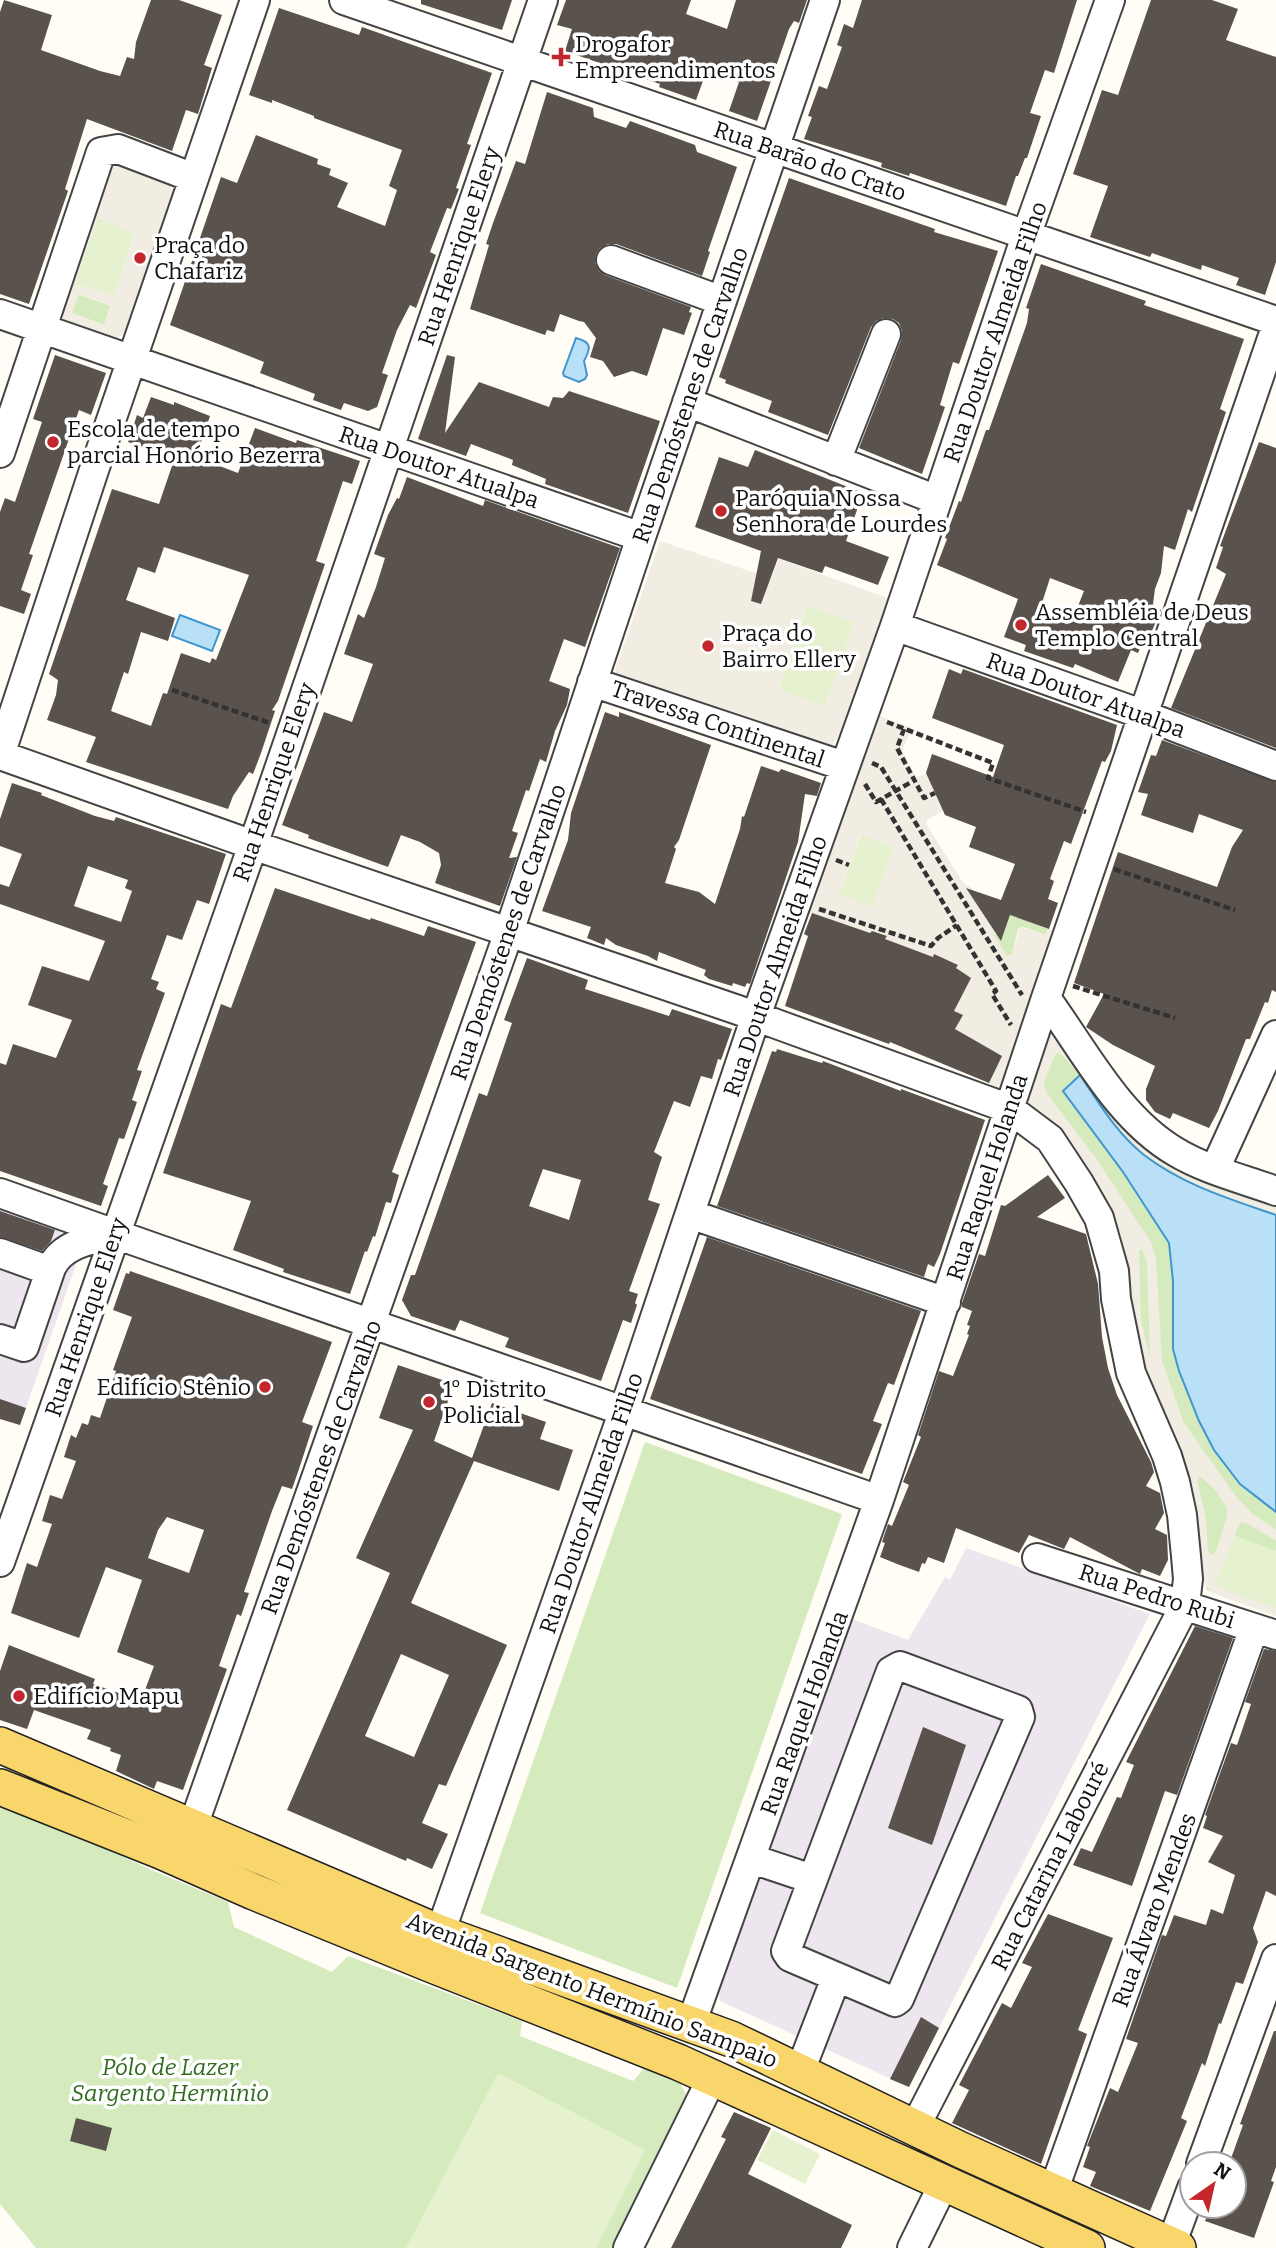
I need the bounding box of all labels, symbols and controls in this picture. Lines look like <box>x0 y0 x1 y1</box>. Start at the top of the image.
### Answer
place label: Drogafor Empreendimentos <box>575 30 776 84</box>
marker: Drogafor Empreendimentos <box>553 49 569 65</box>
street label: Rua Barão do Crato <box>710 115 910 207</box>
street label: Rua Henrique Elery <box>412 142 507 349</box>
street label: Rua Doutor Almeida Filho <box>937 198 1053 466</box>
place label: Praça do Chafariz <box>154 231 245 285</box>
street label: Rua Demóstenes de Carvalho <box>626 243 754 547</box>
marker: Praça do Chafariz <box>132 250 148 266</box>
place label: Escola de tempo parcial Honório Bezerra <box>67 415 321 469</box>
street label: Rua Doutor Atualpa <box>335 420 543 515</box>
marker: Escola de tempo parcial Honório Bezerra <box>45 434 61 450</box>
place label: Paróquia Nossa Senhora de Lourdes <box>735 484 947 538</box>
marker: Paróquia Nossa Senhora de Lourdes <box>713 503 729 519</box>
place label: Assembléia de Deus Templo Central <box>1035 598 1249 652</box>
marker: Assembléia de Deus Templo Central <box>1013 617 1029 633</box>
place label: Praça do Bairro Ellery <box>722 619 857 673</box>
marker: Praça do Bairro Ellery <box>700 638 716 654</box>
street label: Rua Doutor Atualpa <box>983 646 1190 744</box>
street label: Travessa Continental <box>608 674 829 774</box>
street label: Rua Henrique Elery <box>227 678 322 885</box>
street label: Rua Demóstenes de Carvalho <box>444 780 572 1084</box>
street label: Rua Doutor Almeida Filho <box>717 832 833 1100</box>
street label: Rua Raquel Holanda <box>940 1070 1034 1284</box>
street label: Rua Henrique Elery <box>39 1213 134 1420</box>
street label: Rua Demóstenes de Carvalho <box>255 1316 387 1618</box>
street label: Rua Doutor Almeida Filho <box>533 1369 649 1637</box>
place label: Edifício Stênio <box>96 1373 251 1401</box>
place label: 1° Distrito Policial <box>443 1375 546 1429</box>
marker: Edifício Stênio <box>257 1379 273 1395</box>
marker: 1° Distrito Policial <box>421 1394 437 1410</box>
street label: Rua Pedro Rubi <box>1075 1558 1239 1634</box>
street label: Rua Raquel Holanda <box>754 1607 854 1819</box>
place label: Edifício Mapu <box>33 1682 180 1710</box>
marker: Edifício Mapu <box>11 1688 27 1704</box>
street label: Rua Catarina Labouré <box>985 1757 1115 1975</box>
street label: Rua Álvaro Mendes <box>1106 1809 1202 2011</box>
street label: Avenida Sargento Hermínio Sampaio <box>403 1906 781 2074</box>
park label: Pólo de Lazer Sargento Hermínio <box>71 2053 269 2107</box>
north arrow <box>1178 2150 1248 2220</box>
text: N <box>1210 2158 1235 2185</box>

